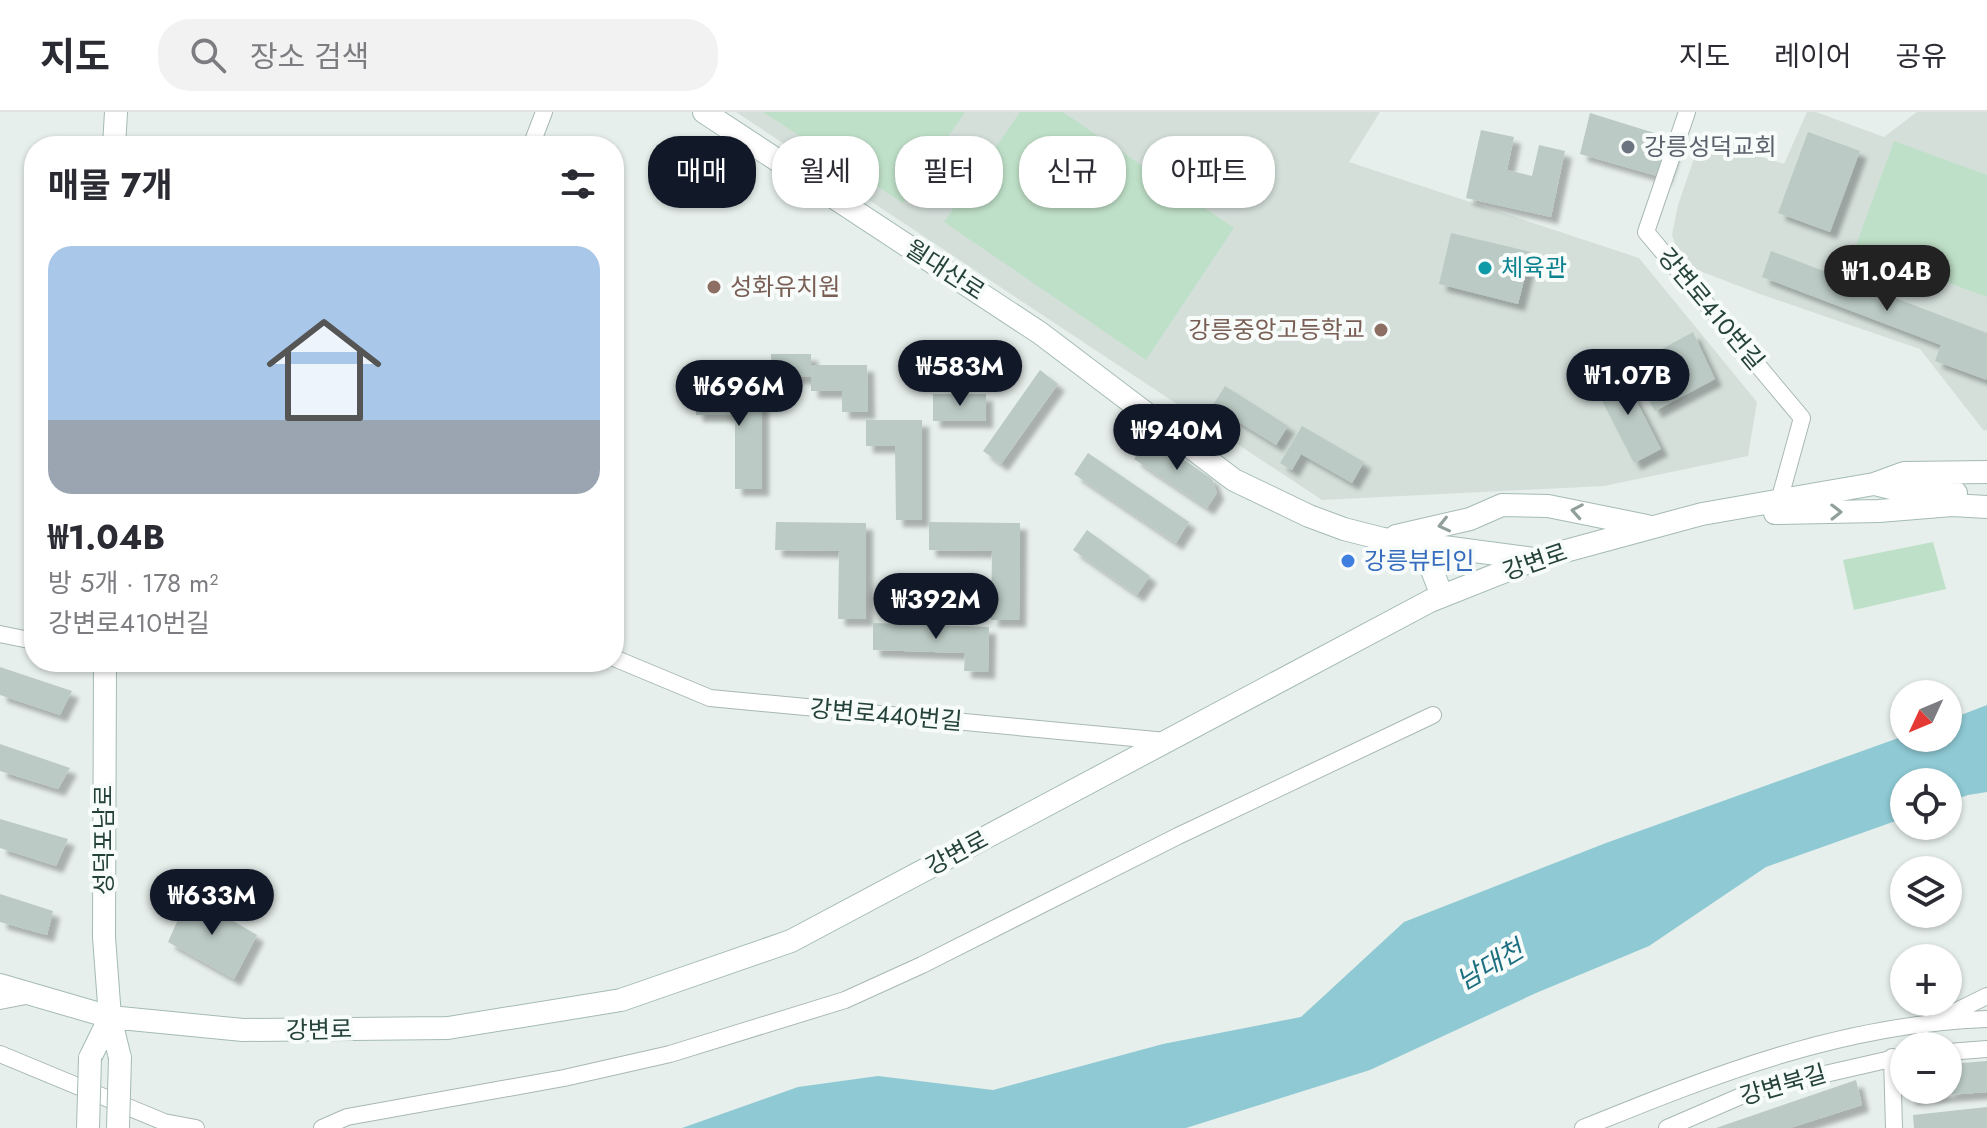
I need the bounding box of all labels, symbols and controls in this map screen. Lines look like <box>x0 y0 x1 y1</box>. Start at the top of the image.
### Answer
search box <box>158 19 718 91</box>
text: 지도 <box>40 29 110 84</box>
icon: search <box>186 33 230 77</box>
text: 장소 검색 <box>250 35 369 78</box>
text: 지도 <box>1679 36 1730 77</box>
text: 레이어 <box>1774 36 1851 77</box>
text: 공유 <box>1895 36 1947 77</box>
place label: 강릉성덕교회 <box>1644 129 1776 164</box>
chip: 매매 <box>648 136 756 208</box>
chip: 월세 <box>772 136 879 208</box>
chip: 필터 <box>895 136 1003 208</box>
chip: 신규 <box>1019 136 1126 208</box>
chip: 아파트 <box>1142 136 1275 208</box>
marker: 강릉성덕교회 <box>1619 138 1637 156</box>
text: 매물 7개 <box>48 161 173 210</box>
icon: filters <box>556 162 600 206</box>
street label: 월대산로 <box>899 231 992 308</box>
street label: 강변로410번길 <box>1650 240 1773 377</box>
pin: ₩1.04B <box>1822 245 1952 313</box>
place label: 체육관 <box>1501 250 1567 285</box>
text: ₩1.04B <box>1842 252 1932 290</box>
marker: 체육관 <box>1476 259 1494 277</box>
place label: 성화유치원 <box>730 269 840 304</box>
marker: 성화유치원 <box>705 278 723 296</box>
icon: home <box>252 298 396 442</box>
place label: 강릉중앙고등학교 <box>1188 312 1365 347</box>
marker: 강릉중앙고등학교 <box>1372 321 1390 339</box>
pin: ₩583M <box>904 340 1016 408</box>
text: ₩583M <box>916 347 1004 385</box>
pin: ₩1.07B <box>1563 349 1693 417</box>
text: ₩1.07B <box>1584 356 1672 394</box>
pin: ₩696M <box>683 360 795 428</box>
text: ₩696M <box>694 367 784 405</box>
pin: ₩940M <box>1121 404 1233 472</box>
text: ₩940M <box>1131 411 1223 449</box>
one-way arrow <box>1830 503 1843 521</box>
one-way arrow <box>1570 504 1584 521</box>
text: ₩1.04B <box>48 513 165 562</box>
one-way arrow <box>1437 516 1451 533</box>
street label: 강변로 <box>1498 534 1572 589</box>
place label: 강릉뷰티인 <box>1364 543 1474 578</box>
marker: 강릉뷰티인 <box>1339 552 1357 570</box>
text: 방 5개 · 178 m² <box>48 564 218 602</box>
pin: ₩392M <box>880 573 992 641</box>
text: ₩392M <box>891 580 981 618</box>
text: 강변로410번길 <box>48 604 210 642</box>
north arrow <box>1890 680 1962 752</box>
map controls <box>1890 680 1962 1104</box>
street label: 강변로440번길 <box>808 690 964 739</box>
button: locate <box>1890 768 1962 840</box>
street label: 성덕포남로 <box>86 785 121 895</box>
street label: 강변로 <box>919 822 994 884</box>
button: layers <box>1890 856 1962 928</box>
pin: ₩633M <box>156 869 268 937</box>
text: ₩633M <box>168 876 256 914</box>
water label: 남대천 <box>1449 929 1533 999</box>
button: + <box>1890 944 1962 1016</box>
street label: 강변로 <box>286 1011 352 1048</box>
button: − <box>1890 1032 1962 1104</box>
street label: 강변북길 <box>1736 1056 1830 1114</box>

